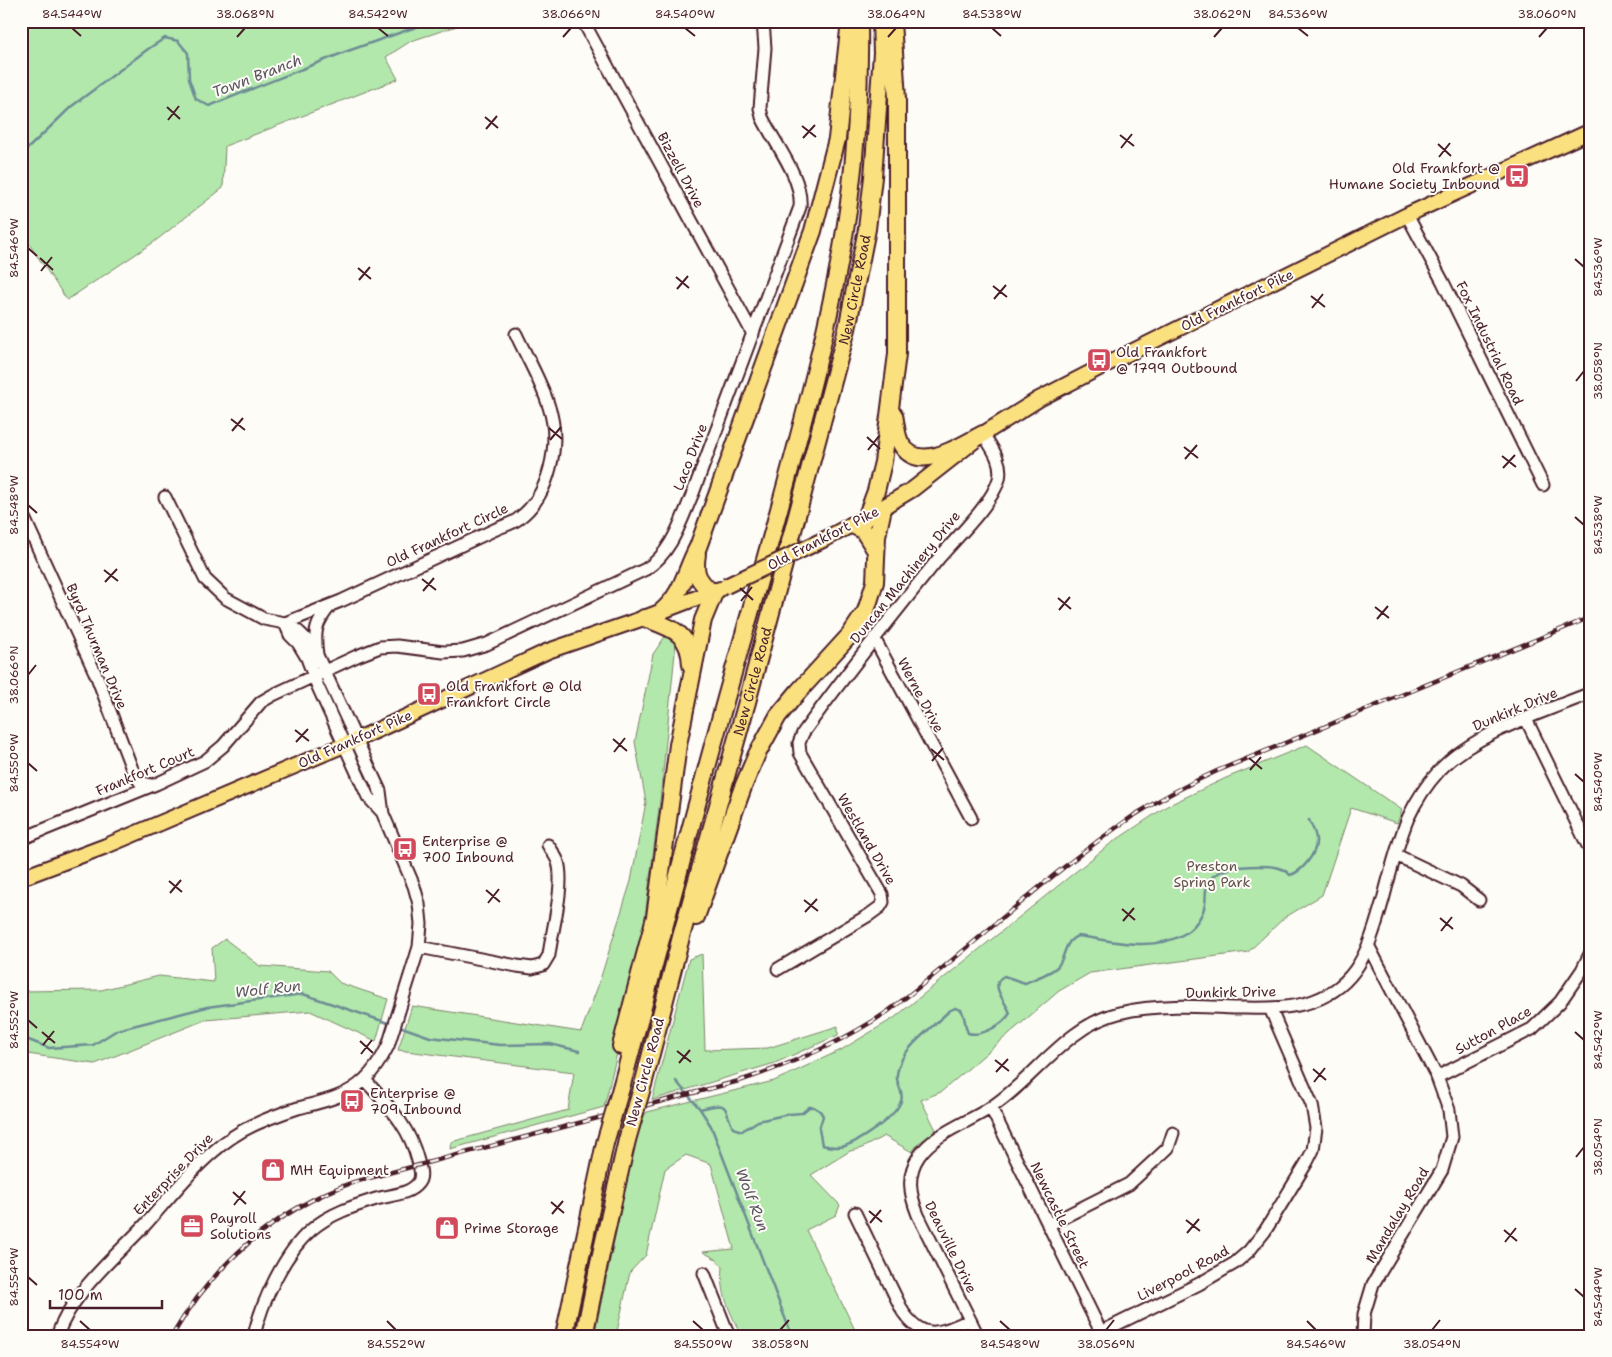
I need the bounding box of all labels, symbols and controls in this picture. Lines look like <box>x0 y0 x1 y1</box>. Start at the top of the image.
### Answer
text: 84.544°W <box>42 6 102 22</box>
text: 38.068°N <box>216 6 274 22</box>
text: 84.542°W <box>348 6 408 22</box>
text: 38.066°N <box>542 6 600 22</box>
text: 84.540°W <box>655 6 715 22</box>
text: 38.064°N <box>867 6 925 22</box>
text: 84.538°W <box>962 6 1022 22</box>
text: 38.062°N <box>1193 6 1251 22</box>
text: 84.536°W <box>1268 6 1328 22</box>
text: 38.060°N <box>1518 6 1576 22</box>
water label: Town Branch <box>209 50 305 102</box>
street label: Bizzell Drive <box>654 129 709 211</box>
place label: Old Frankfort @ Humane Society Inbound <box>1329 159 1500 193</box>
bus stop icon: Old Frankfort @ Humane Society Inbound <box>1504 163 1530 189</box>
text: 84.546°W <box>6 218 22 278</box>
street label: New Circle Road <box>834 233 875 347</box>
text: 84.536°W <box>1590 237 1606 297</box>
street label: Old Frankfort Pike <box>1178 265 1296 335</box>
street label: Fox Industrial Road <box>1452 278 1528 408</box>
text: 38.058°N <box>1590 342 1606 400</box>
place label: Old Frankfort @ 1799 Outbound <box>1116 343 1238 377</box>
bus stop icon: Old Frankfort @ 1799 Outbound <box>1086 347 1112 373</box>
street label: Laco Drive <box>669 421 711 493</box>
text: 84.548°W <box>6 475 22 535</box>
text: 84.538°W <box>1590 495 1606 555</box>
street label: Old Frankfort Circle <box>383 499 511 571</box>
street label: Old Frankfort Pike <box>764 502 882 574</box>
street label: Duncan Machinery Drive <box>846 507 964 647</box>
street label: Byrd Thurman Drive <box>62 580 132 712</box>
street label: New Circle Road <box>729 625 776 738</box>
text: 38.066°N <box>6 646 22 704</box>
street label: Werne Drive <box>894 654 948 736</box>
place label: Old Frankfort @ Old Frankfort Circle <box>446 677 582 711</box>
bus stop icon: Old Frankfort @ Old Frankfort Circle <box>416 681 442 707</box>
street label: Dunkirk Drive <box>1470 683 1560 735</box>
street label: Old Frankfort Pike <box>295 706 415 772</box>
text: 84.550°W <box>6 733 22 793</box>
street label: Frankfort Court <box>93 742 197 800</box>
text: 84.540°W <box>1590 752 1606 812</box>
street label: Westland Drive <box>834 790 900 888</box>
place label: Enterprise @ 700 Inbound <box>422 832 514 866</box>
bus stop icon: Enterprise @ 700 Inbound <box>392 836 418 862</box>
park label: Preston Spring Park <box>1174 857 1250 891</box>
water label: Wolf Run <box>234 976 302 1002</box>
street label: Dunkirk Drive <box>1186 982 1276 1002</box>
text: 84.552°W <box>6 991 22 1049</box>
street label: Sutton Place <box>1452 1002 1534 1058</box>
text: 84.542°W <box>1590 1010 1606 1070</box>
street label: New Circle Road <box>622 1015 668 1128</box>
place label: Enterprise @ 709 Inbound <box>370 1084 462 1118</box>
bus stop icon: Enterprise @ 709 Inbound <box>339 1088 365 1114</box>
text: 38.054°N <box>1590 1118 1606 1176</box>
street label: Enterprise Drive <box>129 1129 217 1219</box>
shop icon: MH Equipment <box>260 1157 286 1183</box>
street label: Newcastle Street <box>1026 1159 1094 1271</box>
place label: MH Equipment <box>290 1161 389 1179</box>
street label: Mandalay Road <box>1361 1164 1433 1266</box>
water label: Wolf Run <box>731 1165 773 1235</box>
street label: Deauville Drive <box>921 1198 981 1296</box>
place label: Payroll Solutions <box>210 1209 272 1243</box>
office icon: Payroll Solutions <box>179 1213 205 1239</box>
shop icon: Prime Storage <box>434 1215 460 1241</box>
place label: Prime Storage <box>464 1219 559 1237</box>
street label: Liverpool Road <box>1134 1241 1232 1305</box>
text: 84.554°W <box>6 1248 22 1306</box>
text: 84.544°W <box>1590 1267 1606 1327</box>
scale bar <box>50 1277 162 1309</box>
text: 100 m <box>58 1285 103 1305</box>
text: 84.554°W <box>61 1336 119 1352</box>
text: 84.552°W <box>367 1336 425 1352</box>
text: 84.550°W <box>673 1336 733 1352</box>
text: 38.058°N <box>751 1336 809 1352</box>
text: 84.548°W <box>980 1336 1040 1352</box>
text: 38.056°N <box>1077 1336 1135 1352</box>
text: 84.546°W <box>1286 1336 1346 1352</box>
text: 38.054°N <box>1403 1336 1461 1352</box>

